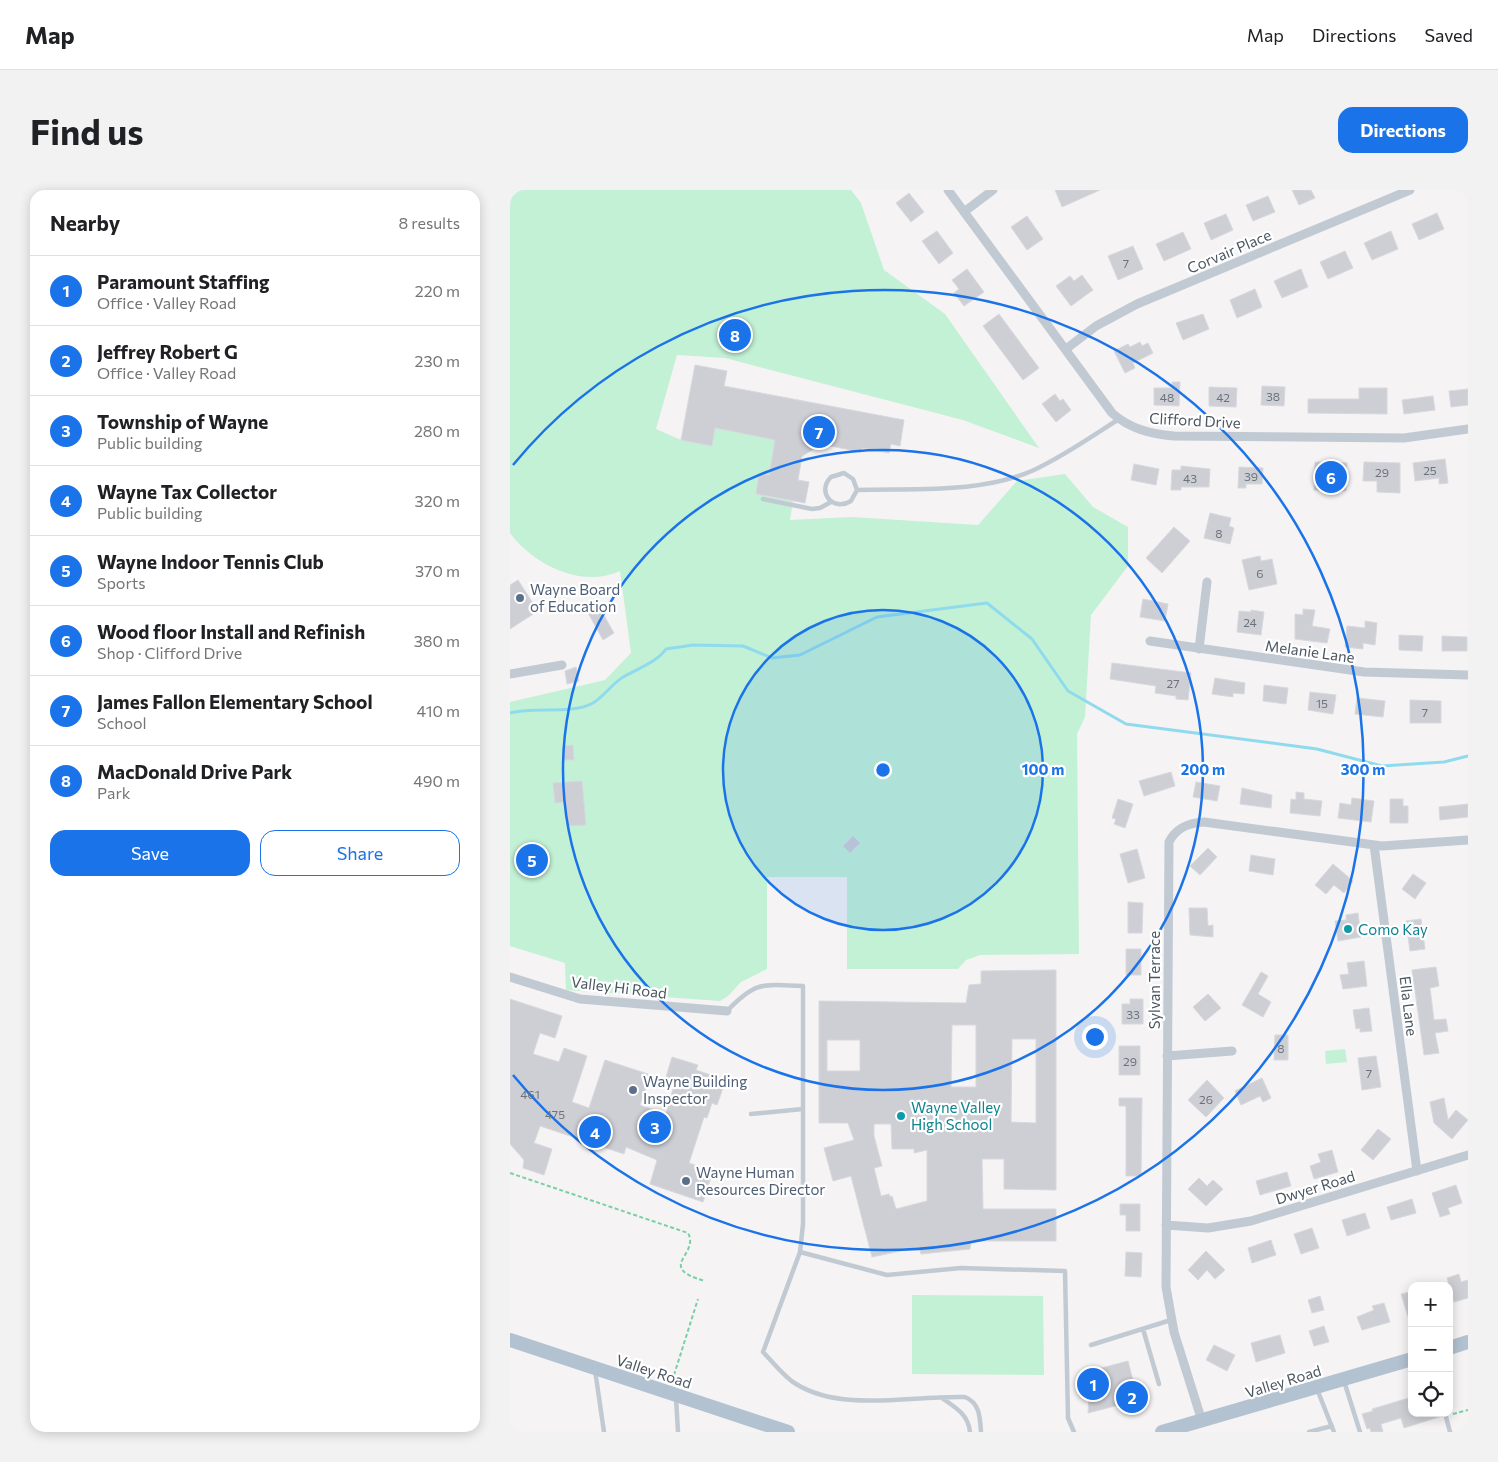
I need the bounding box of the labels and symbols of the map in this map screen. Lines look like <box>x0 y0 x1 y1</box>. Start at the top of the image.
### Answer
street label: Corvair Place <box>1184 225 1274 277</box>
house number: 7 <box>1123 256 1129 270</box>
pin: 8 <box>719 316 751 354</box>
house number: 38 <box>1266 389 1280 403</box>
house number: 48 <box>1160 390 1174 404</box>
house number: 42 <box>1216 390 1230 404</box>
street label: Clifford Drive <box>1149 409 1241 431</box>
pin: 7 <box>803 413 835 451</box>
pin: 6 <box>1315 458 1347 496</box>
house number: 25 <box>1423 463 1437 477</box>
house number: 29 <box>1375 465 1389 479</box>
house number: 39 <box>1244 469 1258 483</box>
house number: 43 <box>1183 471 1197 485</box>
house number: 8 <box>1215 526 1223 540</box>
house number: 6 <box>1256 566 1264 580</box>
place label: Wayne Board of Education <box>530 580 620 615</box>
marker: Wayne Board of Education <box>514 592 526 604</box>
house number: 24 <box>1243 615 1257 629</box>
street label: Melanie Lane <box>1264 636 1356 666</box>
house number: 27 <box>1167 676 1179 690</box>
house number: 15 <box>1316 696 1328 710</box>
house number: 7 <box>1422 705 1428 719</box>
text: 100 m <box>1022 760 1064 778</box>
text: 200 m <box>1181 760 1225 778</box>
text: 300 m <box>1341 760 1385 778</box>
centre of rings <box>874 761 892 779</box>
pin: 5 <box>516 841 548 879</box>
place label: Como Kay <box>1358 920 1428 938</box>
marker: Como Kay <box>1342 923 1354 935</box>
street label: Sylvan Terrace <box>1145 931 1163 1029</box>
street label: Valley Hi Road <box>570 972 668 1002</box>
street label: Ella Lane <box>1396 975 1422 1037</box>
house number: 33 <box>1126 1007 1140 1021</box>
your location <box>1082 1024 1108 1050</box>
house number: 8 <box>1277 1041 1285 1055</box>
house number: 29 <box>1123 1054 1137 1068</box>
house number: 7 <box>1366 1066 1372 1080</box>
place label: Wayne Building Inspector <box>643 1072 747 1107</box>
marker: Wayne Building Inspector <box>627 1084 639 1096</box>
house number: 461 <box>520 1087 540 1101</box>
house number: 26 <box>1199 1092 1213 1106</box>
place label: Wayne Valley High School <box>911 1098 1001 1133</box>
house number: 475 <box>545 1107 565 1121</box>
pin: 3 <box>639 1108 671 1146</box>
marker: Wayne Valley High School <box>895 1110 907 1122</box>
pin: 4 <box>579 1113 611 1151</box>
place label: Wayne Human Resources Director <box>696 1163 825 1198</box>
street label: Dwyer Road <box>1273 1166 1357 1208</box>
marker: Wayne Human Resources Director <box>680 1175 692 1187</box>
street label: Valley Road <box>614 1350 694 1392</box>
street label: Valley Road <box>1243 1361 1323 1401</box>
pin: 1 <box>1077 1365 1109 1403</box>
pin: 2 <box>1116 1378 1148 1416</box>

